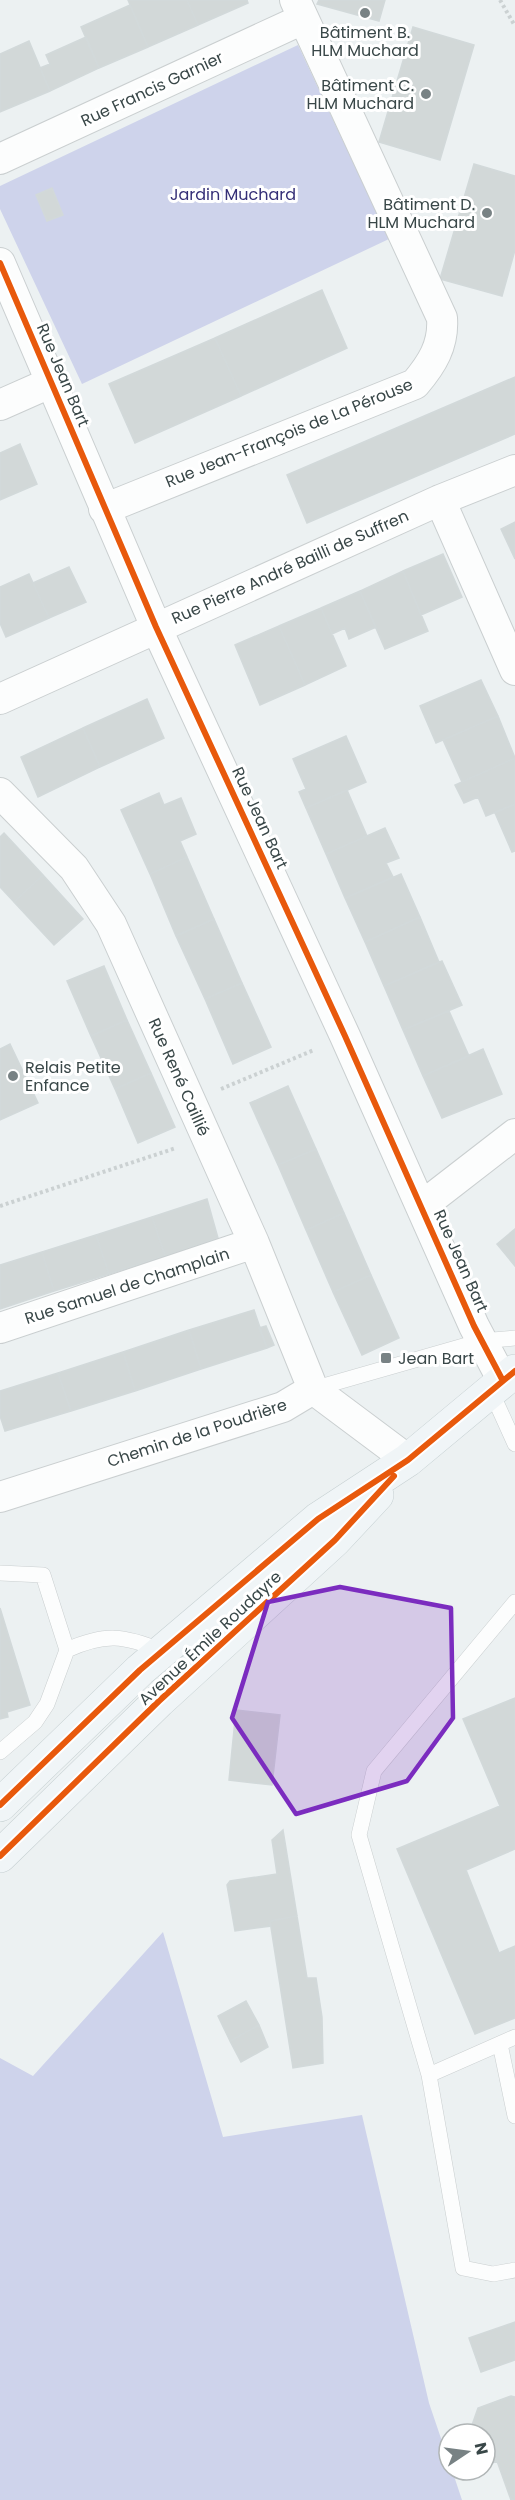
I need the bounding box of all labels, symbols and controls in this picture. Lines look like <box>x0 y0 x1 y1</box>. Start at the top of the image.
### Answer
marker: Bâtiment B. HLM Muchard <box>358 6 372 20</box>
place label: Bâtiment B. HLM Muchard <box>311 21 419 62</box>
street label: Rue Francis Garnier <box>77 46 227 132</box>
place label: Bâtiment C. HLM Muchard <box>306 74 414 115</box>
marker: Bâtiment C. HLM Muchard <box>419 87 433 101</box>
park label: Jardin Muchard <box>170 183 296 206</box>
place label: Bâtiment D. HLM Muchard <box>367 193 475 234</box>
marker: Bâtiment D. HLM Muchard <box>480 206 494 220</box>
street label: Rue Jean Bart <box>31 320 95 430</box>
street label: Rue Jean-François de La Pérouse <box>162 373 416 493</box>
street label: Rue Pierre André Bailli de Suffren <box>168 504 412 630</box>
street label: Rue Jean Bart <box>226 763 294 873</box>
street label: Rue René Caillié <box>143 1014 215 1140</box>
place label: Relais Petite Enfance <box>25 1056 121 1097</box>
marker: Relais Petite Enfance <box>6 1069 20 1083</box>
street label: Rue Jean Bart <box>428 1206 494 1316</box>
street label: Rue Samuel de Champlain <box>22 1242 232 1330</box>
place label: Jean Bart <box>398 1347 474 1370</box>
marker: Jean Bart <box>379 1351 393 1365</box>
street label: Chemin de la Poudrière <box>104 1393 290 1473</box>
street label: Avenue Émile Roudayre <box>133 1565 287 1710</box>
north arrow <box>437 2422 497 2482</box>
text: N <box>469 2440 494 2457</box>

